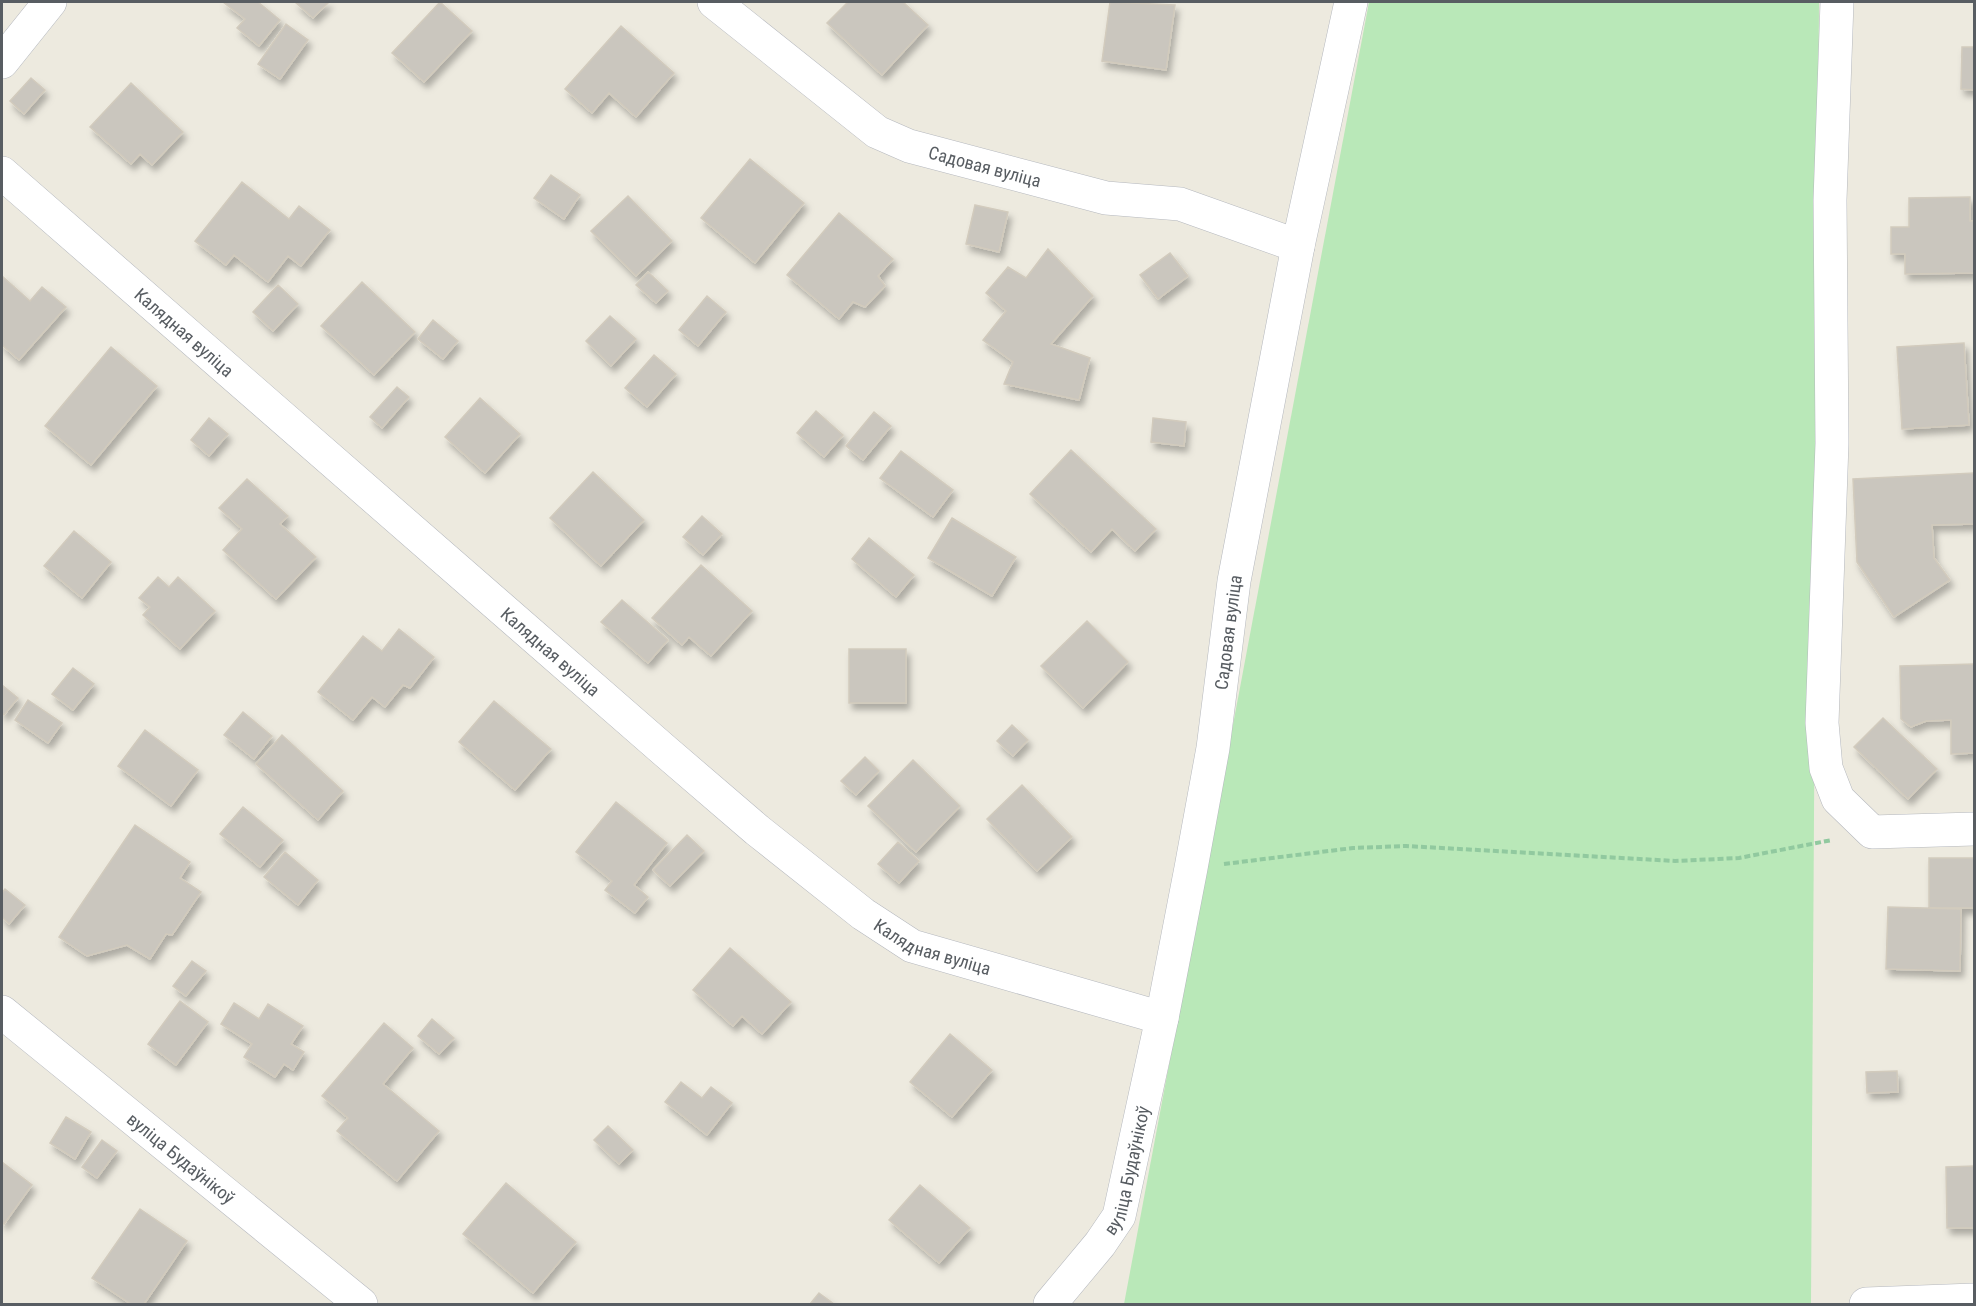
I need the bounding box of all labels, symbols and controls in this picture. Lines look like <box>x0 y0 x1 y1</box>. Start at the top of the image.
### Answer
street label: Садовая вуліца <box>926 141 1044 191</box>
street label: Калядная вуліца <box>131 283 238 381</box>
street label: Садовая вуліца <box>1210 573 1245 691</box>
street label: Калядная вуліца <box>497 603 605 700</box>
street label: Калядная вуліца <box>870 914 993 979</box>
street label: вуліца Будаўнікоў <box>1099 1104 1153 1239</box>
street label: вуліца Будаўнікоў <box>123 1108 240 1208</box>

